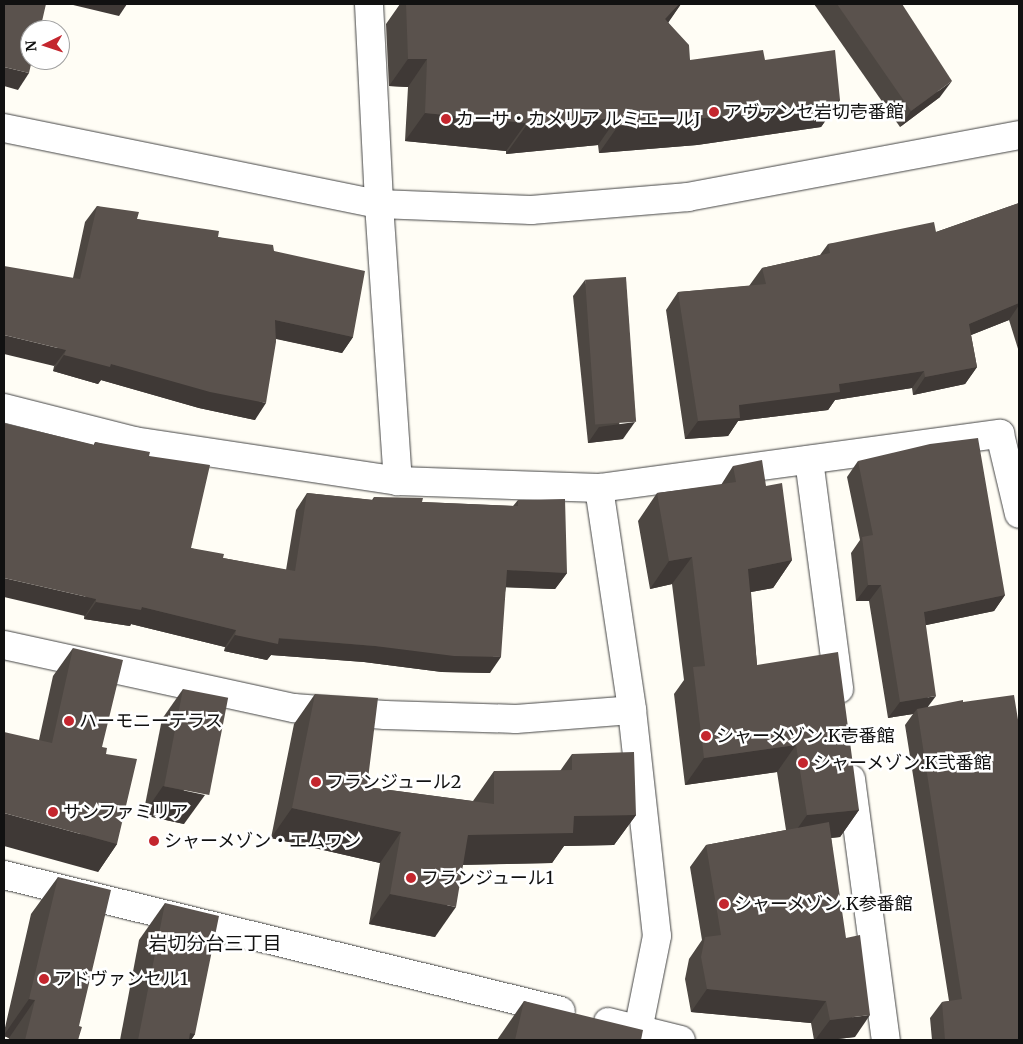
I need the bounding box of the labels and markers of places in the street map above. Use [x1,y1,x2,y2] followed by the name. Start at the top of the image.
[724,101,904,123] place label: アヴァンセ岩切壱番館
[708,106,720,118] marker: アヴァンセ岩切壱番館
[456,108,701,130] place label: カーサ・カメリア ルミエールJ
[440,113,452,125] marker: カーサ・カメリア ルミエールJ
[79,710,223,732] place label: ハーモニーテラス
[63,715,75,727] marker: ハーモニーテラス
[716,725,895,747] place label: シャーメゾン.K壱番館
[700,730,712,742] marker: シャーメゾン.K壱番館
[813,752,992,774] place label: シャーメゾン.K弐番館
[797,757,809,769] marker: シャーメゾン.K弐番館
[326,771,463,793] place label: フランジュール2
[310,776,322,788] marker: フランジュール2
[63,801,189,823] place label: サンファミリア
[47,806,59,818] marker: サンファミリア
[164,830,362,852] place label: シャーメゾン・エムワン
[148,835,160,847] marker: シャーメゾン・エムワン
[421,867,555,889] place label: フランジュール1
[405,872,417,884] marker: フランジュール1
[734,893,913,915] place label: シャーメゾン.K参番館
[718,898,730,910] marker: シャーメゾン.K参番館
[54,968,188,990] place label: アドヴァンセル1
[38,973,50,985] marker: アドヴァンセル1

